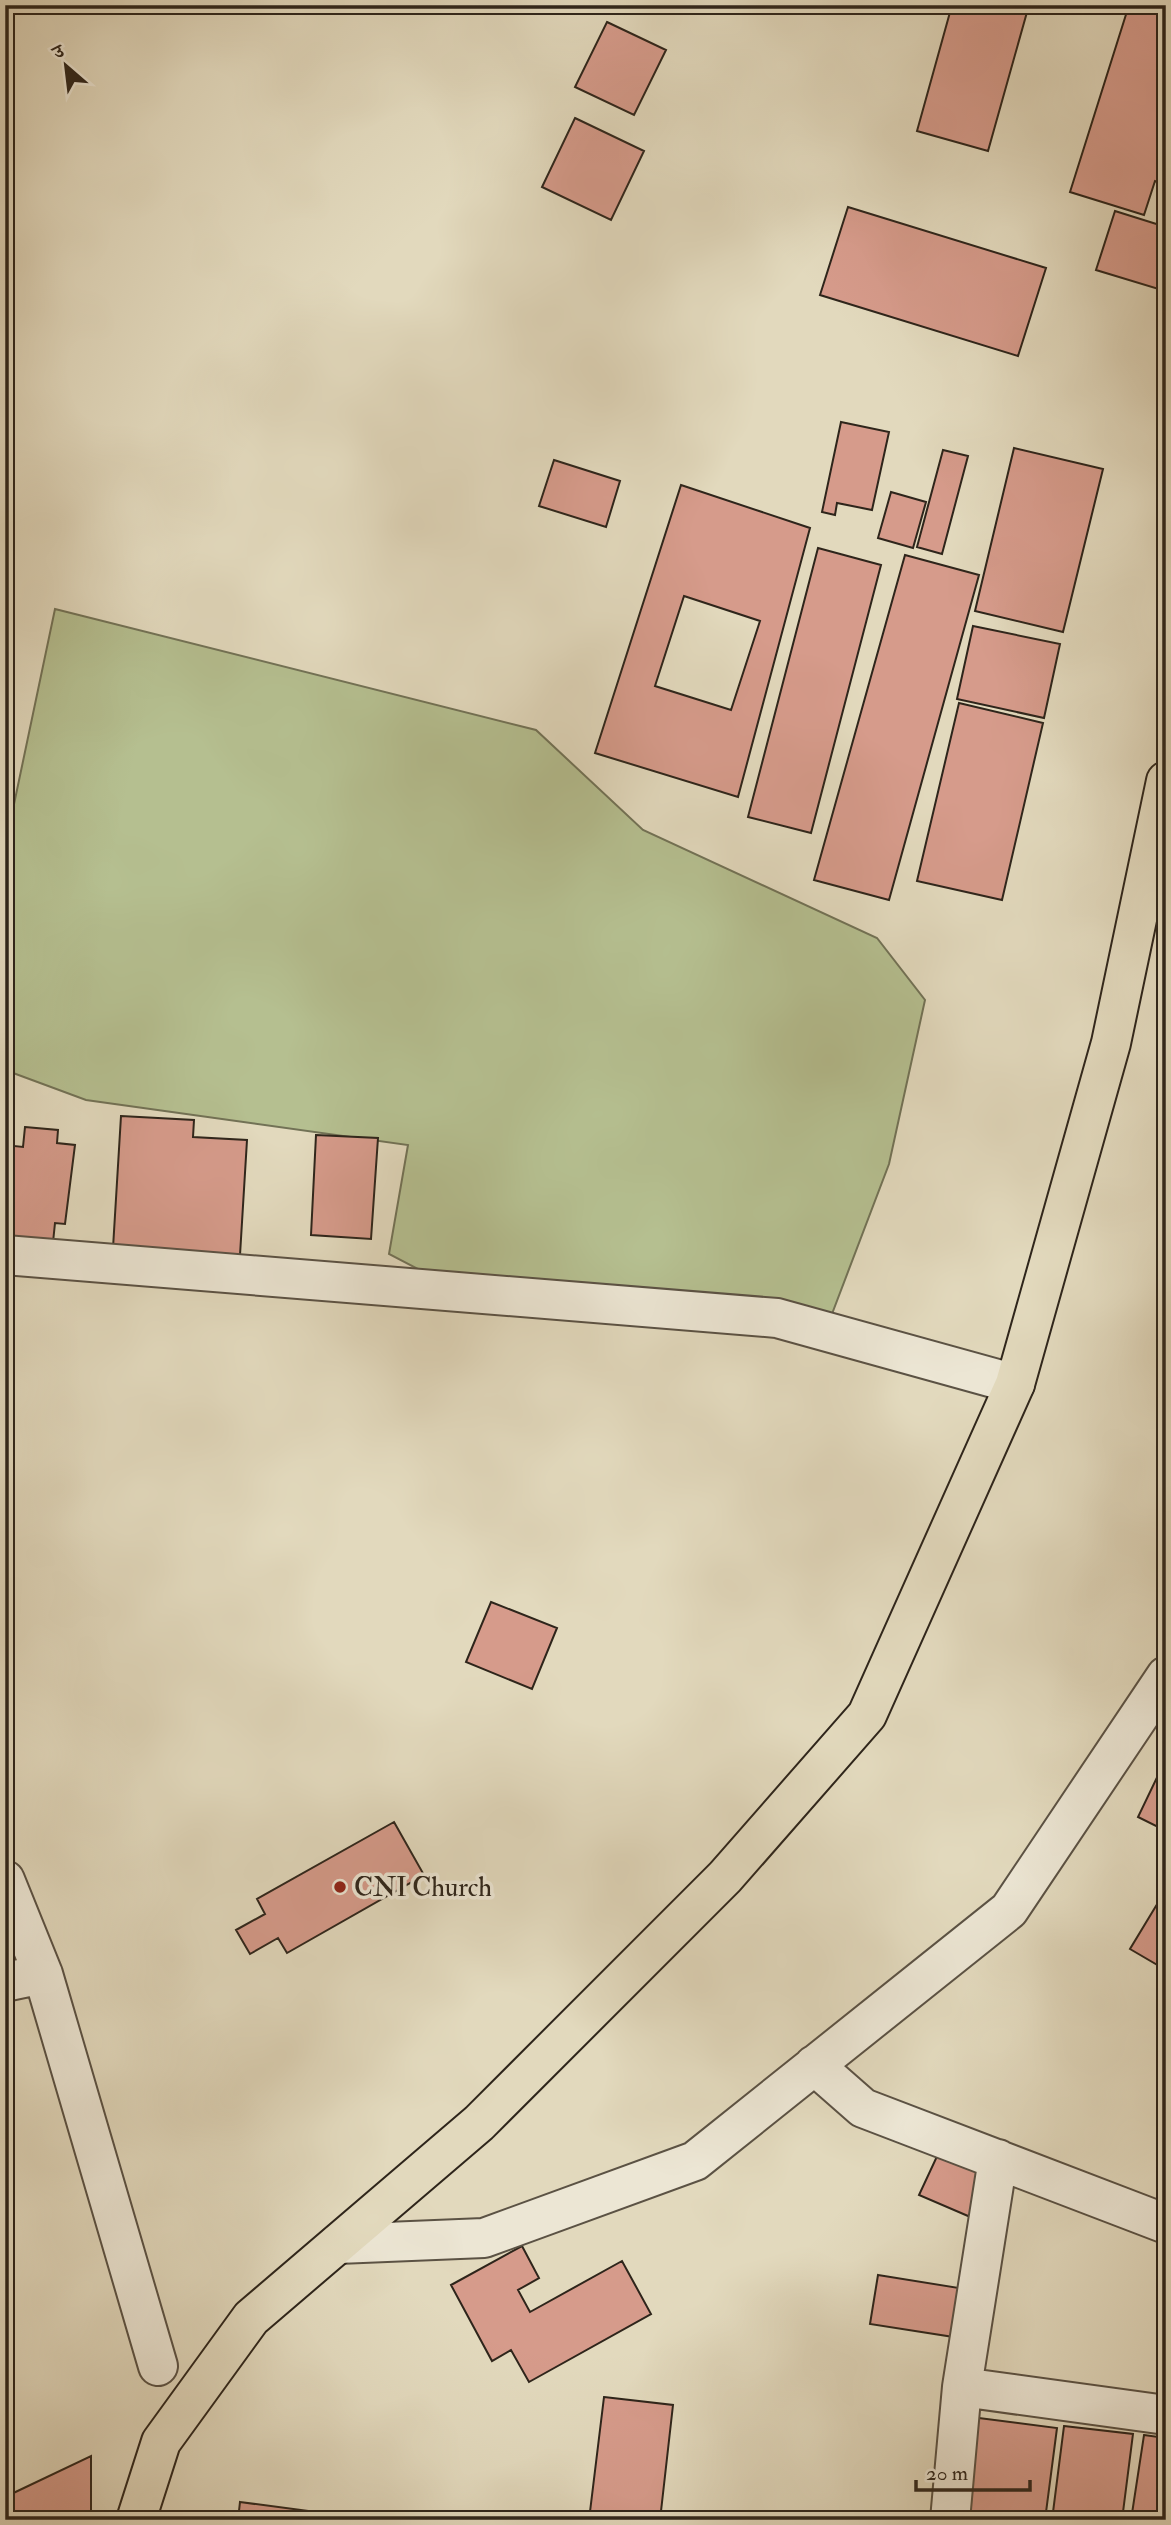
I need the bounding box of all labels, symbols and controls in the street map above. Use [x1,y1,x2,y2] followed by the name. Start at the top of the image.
[32,32,102,102] north arrow
[47,38,70,66] text: उ
[354,1872,492,1904] place label: CNI Church
[332,1879,348,1895] marker: CNI Church
[916,2448,1029,2492] scale bar
[926,2460,968,2487] text: 20 m

